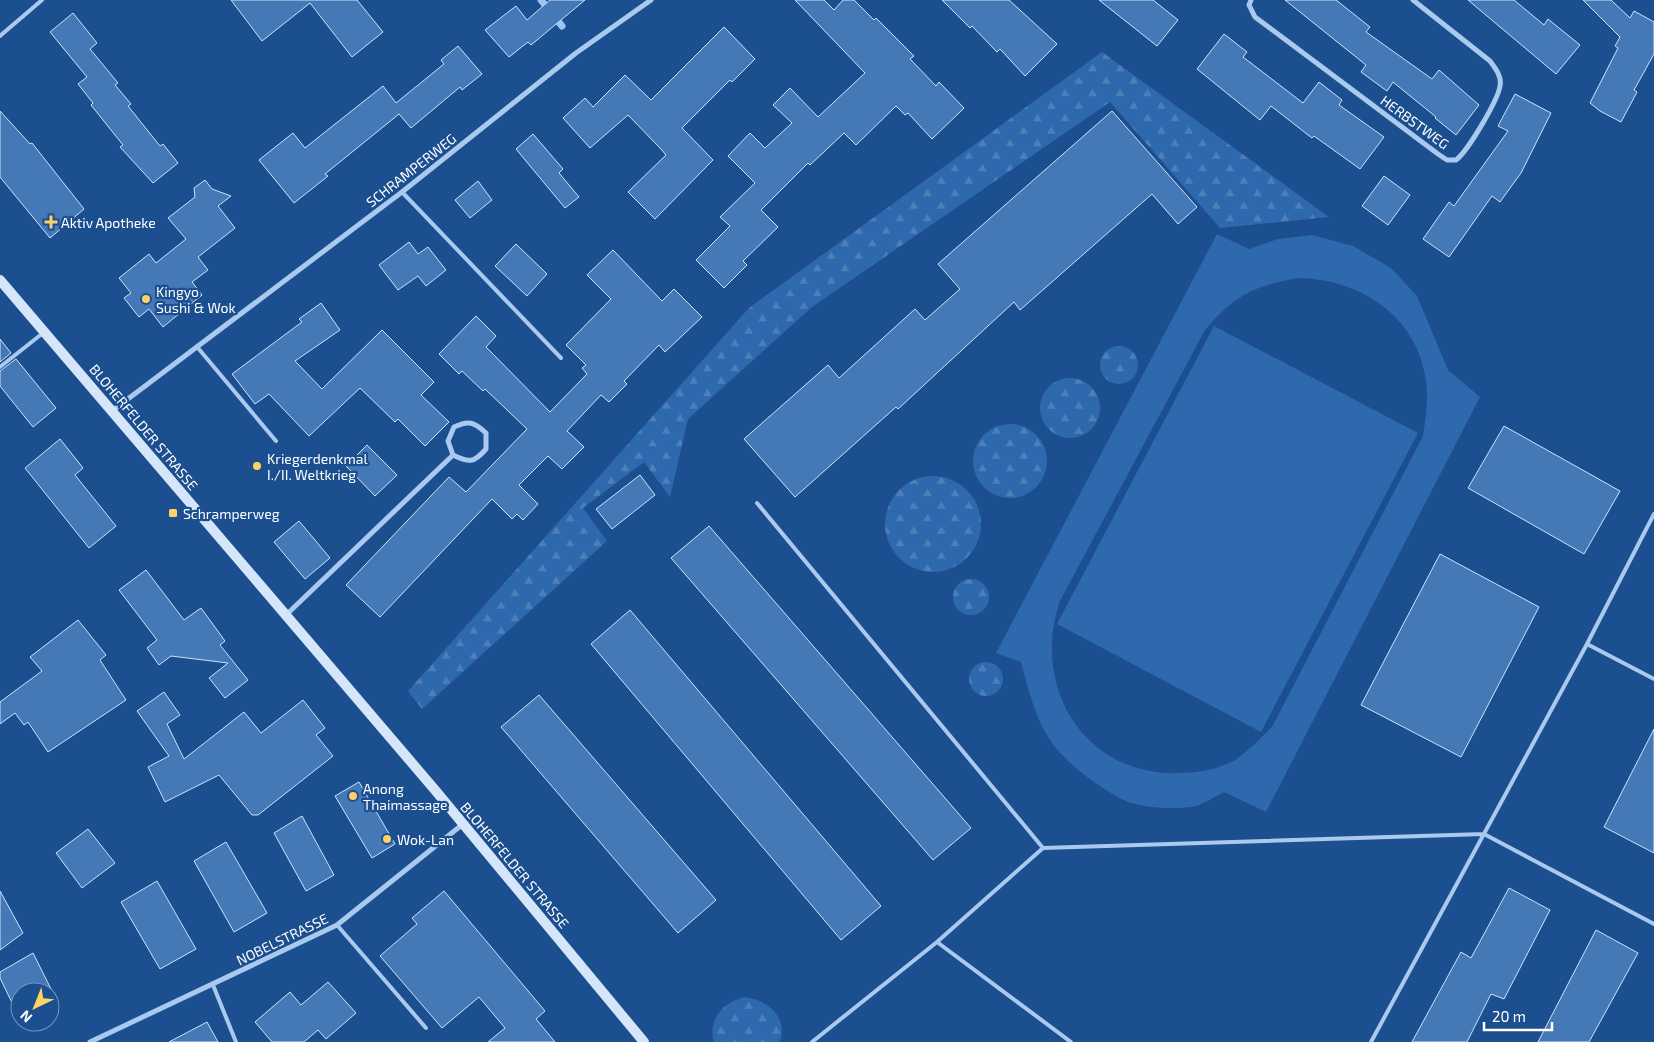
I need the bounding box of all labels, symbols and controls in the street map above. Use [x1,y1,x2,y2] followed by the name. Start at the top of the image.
[1378,92,1452,152] street label: HERBSTWEG
[363,130,459,210] street label: SCHRAMPERWEG
[61,214,156,231] place label: Aktiv Apotheke
[45,216,57,228] marker: Aktiv Apotheke
[156,283,236,316] place label: Kingyo Sushi & Wok
[140,293,152,305] marker: Kingyo Sushi & Wok
[86,361,202,494] street label: BLOHERFELDER STRASSE
[267,450,368,483] place label: Kriegerdenkmal I./II. Weltkrieg
[251,460,263,472] marker: Kriegerdenkmal I./II. Weltkrieg
[183,505,280,522] place label: Schramperweg
[167,507,179,519] marker: Schramperweg
[363,780,448,813] place label: Anong Thaimassage
[347,790,359,802] marker: Anong Thaimassage
[457,799,573,932] street label: BLOHERFELDER STRASSE
[397,831,454,848] place label: Wok-Lan
[381,833,393,845] marker: Wok-Lan
[233,909,331,969] street label: NOBELSTRASSE
[10,982,60,1032] north arrow
[1484,1000,1552,1032] scale bar
[16,1007,35,1027] text: N
[1492,1007,1526,1025] text: 20 m

